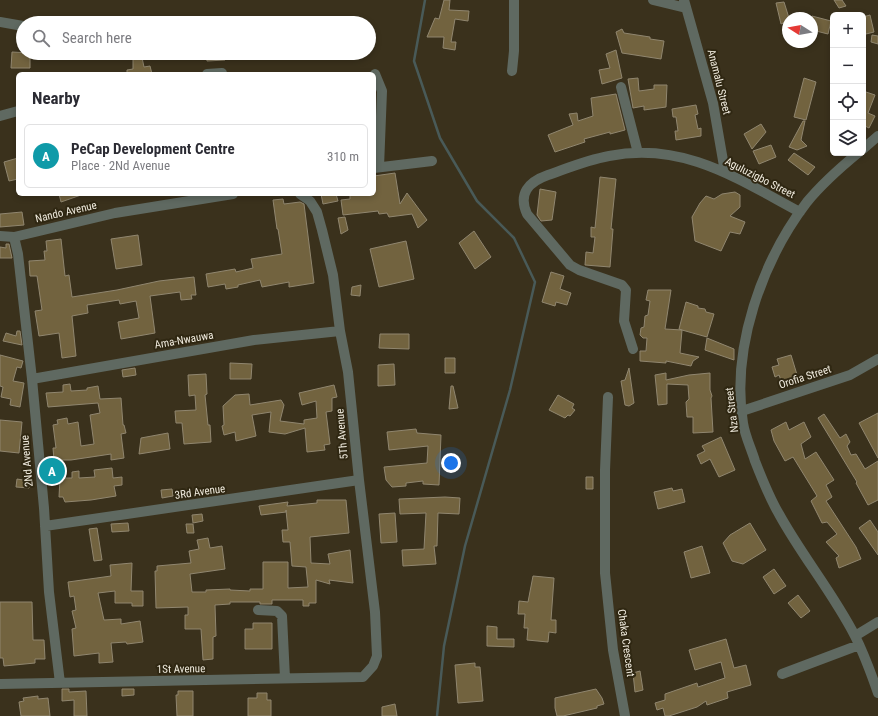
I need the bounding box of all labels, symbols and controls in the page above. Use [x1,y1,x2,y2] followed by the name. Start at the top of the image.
[782,12,818,48] north arrow
[830,12,866,156] map controls
[830,12,866,48] button: +
[16,16,376,60] search box
[30,27,52,49] icon: search
[62,29,132,47] text: Search here
[705,48,733,116] street label: Anamalu Street
[830,48,866,84] button: −
[830,84,866,120] button: locate
[32,88,80,108] text: Nearby
[830,120,866,156] button: layers
[71,140,235,158] text: PeCap Development Centre
[42,149,50,164] text: A
[327,149,359,164] text: 310 m
[723,155,797,201] street label: Aguluzigbo Street
[71,158,170,173] text: Place · 2Nd Avenue
[34,199,98,225] street label: Nando Avenue
[154,328,214,352] street label: Ama-Nwauwa
[777,362,833,392] street label: Orofia Street
[723,387,741,433] street label: Nza Street
[333,408,351,460] street label: 5Th Avenue
[18,435,36,487] street label: 2Nd Avenue
[441,453,461,473] your location
[39,456,65,486] pin: A
[174,482,226,502] street label: 3Rd Avenue
[615,608,637,678] street label: Chaka Crescent
[157,662,205,676] street label: 1St Avenue

